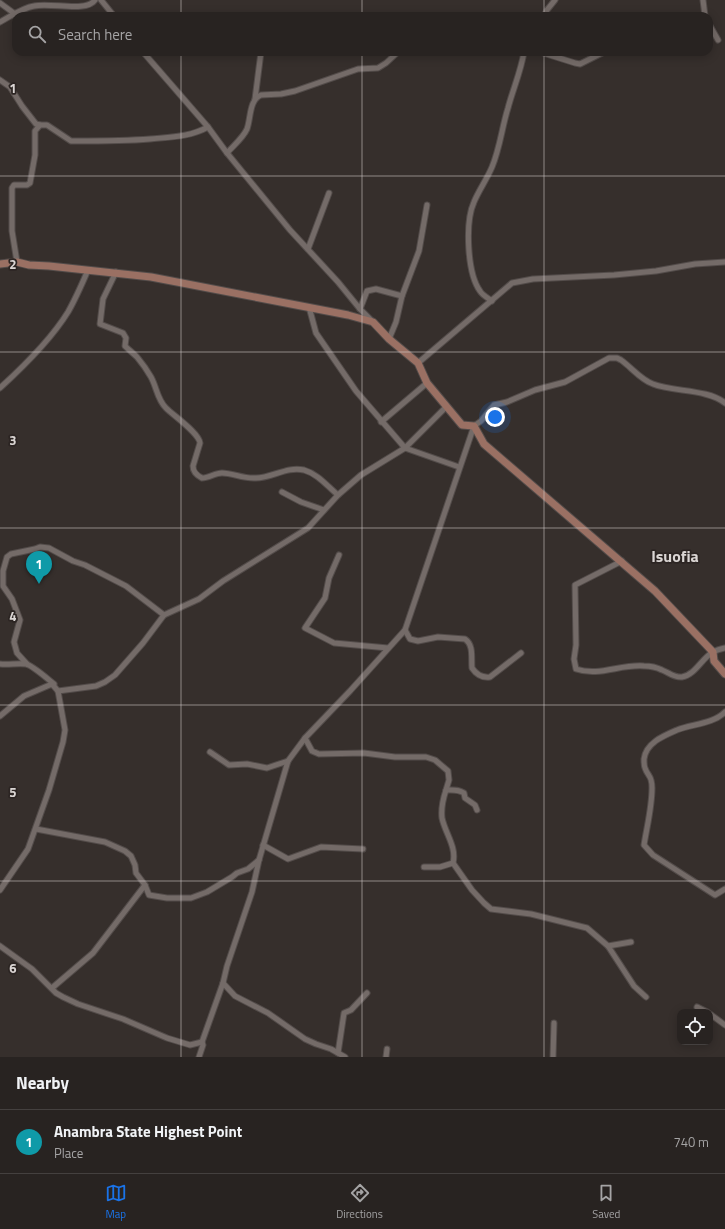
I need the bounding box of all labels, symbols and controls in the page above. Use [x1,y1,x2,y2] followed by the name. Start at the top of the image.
[12,12,713,56] search box
[26,23,48,45] icon: search
[58,23,132,46] text: Search here
[9,78,17,98] text: 1
[9,254,17,274] text: 2
[485,407,505,427] your location
[9,430,17,450] text: 3
[651,544,699,568] district label: Isuofia
[26,551,52,584] pin: 1
[9,606,17,626] text: 4
[9,782,17,802] text: 5
[9,958,17,978] text: 6
[677,1009,713,1045] map controls
[677,1009,713,1045] button: locate
[16,1070,69,1096] text: Nearby
[54,1120,242,1143] text: Anambra State Highest Point
[25,1132,33,1152] text: 1
[673,1132,709,1152] text: 740 m
[54,1143,83,1163] text: Place
[105,1182,127,1222] tab: Map
[336,1182,383,1222] tab: Directions
[592,1182,620,1222] tab: Saved

